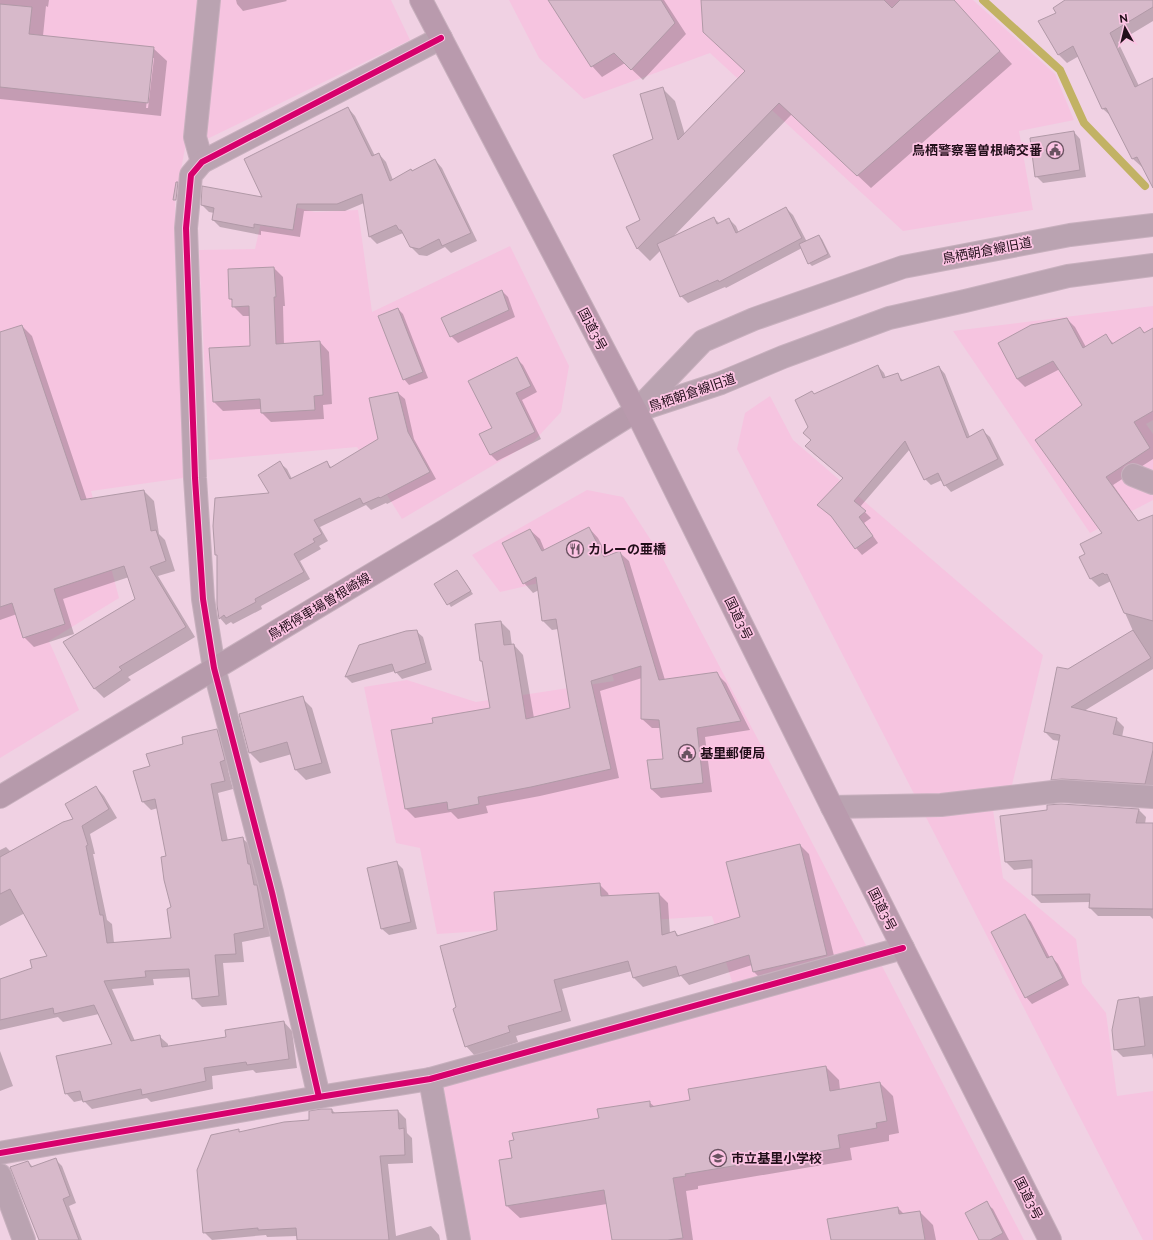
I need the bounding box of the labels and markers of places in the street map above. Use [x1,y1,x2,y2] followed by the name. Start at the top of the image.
[1045,140,1065,160] public building icon: 鳥栖警察署曽根崎交番
[912,143,1042,158] place label: 鳥栖警察署曽根崎交番
[565,539,585,559] restaurant icon: カレーの亜橋
[588,542,666,557] place label: カレーの亜橋
[677,743,697,763] public building icon: 基里郵便局
[700,746,765,761] place label: 基里郵便局
[708,1148,728,1168] school or university icon: 市立基里小学校
[731,1151,822,1166] place label: 市立基里小学校

